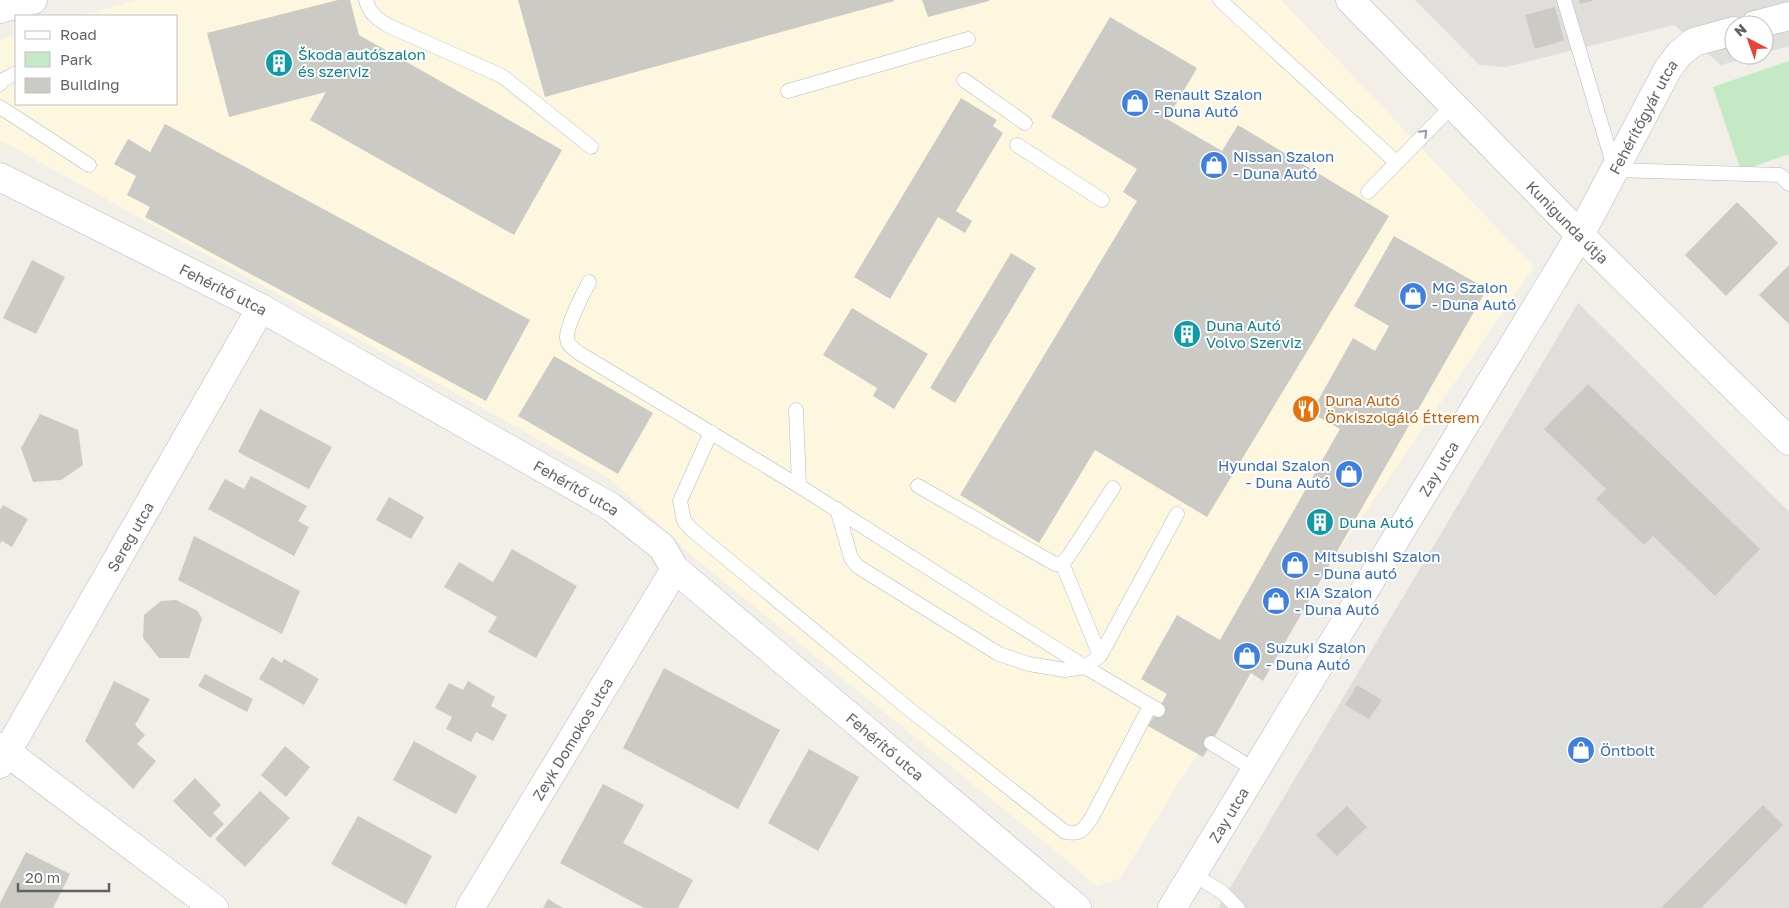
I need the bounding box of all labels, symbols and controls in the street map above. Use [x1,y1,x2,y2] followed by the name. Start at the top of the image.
[15,15,178,105] legend
[1724,15,1774,65] north arrow
[1731,20,1750,40] text: N
[60,25,97,43] text: Road
[298,45,426,80] place label: Škoda autószalon és szerviz
[264,48,294,78] building icon: Škoda autószalon és szerviz
[60,50,93,68] text: Park
[1605,56,1681,177] street label: Fehérítőgyár utca
[60,75,120,93] text: Building
[1154,85,1262,120] place label: Renault Szalon - Duna Autó
[1120,88,1150,118] shop icon: Renault Szalon - Duna Autó
[1419,130,1428,139] one-way arrow
[1233,147,1334,182] place label: Nissan Szalon - Duna Autó
[1199,150,1229,180] shop icon: Nissan Szalon - Duna Autó
[1523,177,1612,267] street label: Kunigunda útja
[177,260,271,319] street label: Fehérítő utca
[1432,278,1516,313] place label: MG Szalon - Duna Autó
[1398,281,1428,311] shop icon: MG Szalon - Duna Autó
[1206,316,1302,351] place label: Duna Autó Volvo Szerviz
[1172,319,1202,349] building icon: Duna Autó Volvo Szerviz
[1325,391,1480,426] place label: Duna Autó Önkiszolgáló Étterem
[1291,394,1321,424] restaurant icon: Duna Autó Önkiszolgáló Étterem
[1415,438,1462,499] street label: Zay utca
[530,456,623,519] street label: Fehérítő utca
[1218,456,1330,491] place label: Hyundai Szalon - Duna Autó
[1334,459,1364,489] shop icon: Hyundai Szalon - Duna Autó
[103,499,157,575] street label: Sereg utca
[1305,507,1335,537] building icon: Duna Autó
[1339,513,1414,531] place label: Duna Autó
[1314,547,1441,582] place label: Mitsubishi Szalon - Duna autó
[1280,550,1310,580] shop icon: Mitsubishi Szalon - Duna autó
[1295,583,1379,618] place label: KIA Szalon - Duna Autó
[1261,586,1291,616] shop icon: KIA Szalon - Duna Autó
[1266,638,1366,673] place label: Suzuki Szalon - Duna Autó
[1232,641,1262,671] shop icon: Suzuki Szalon - Duna Autó
[528,674,616,803] street label: Zeyk Domokos utca
[843,708,928,784] street label: Fehérítő utca
[1566,735,1596,765] shop icon: Öntbolt
[1600,741,1655,759] place label: Öntbolt
[1205,784,1252,846] street label: Zay utca
[18,860,109,892] scale bar
[25,868,60,886] text: 20 m

